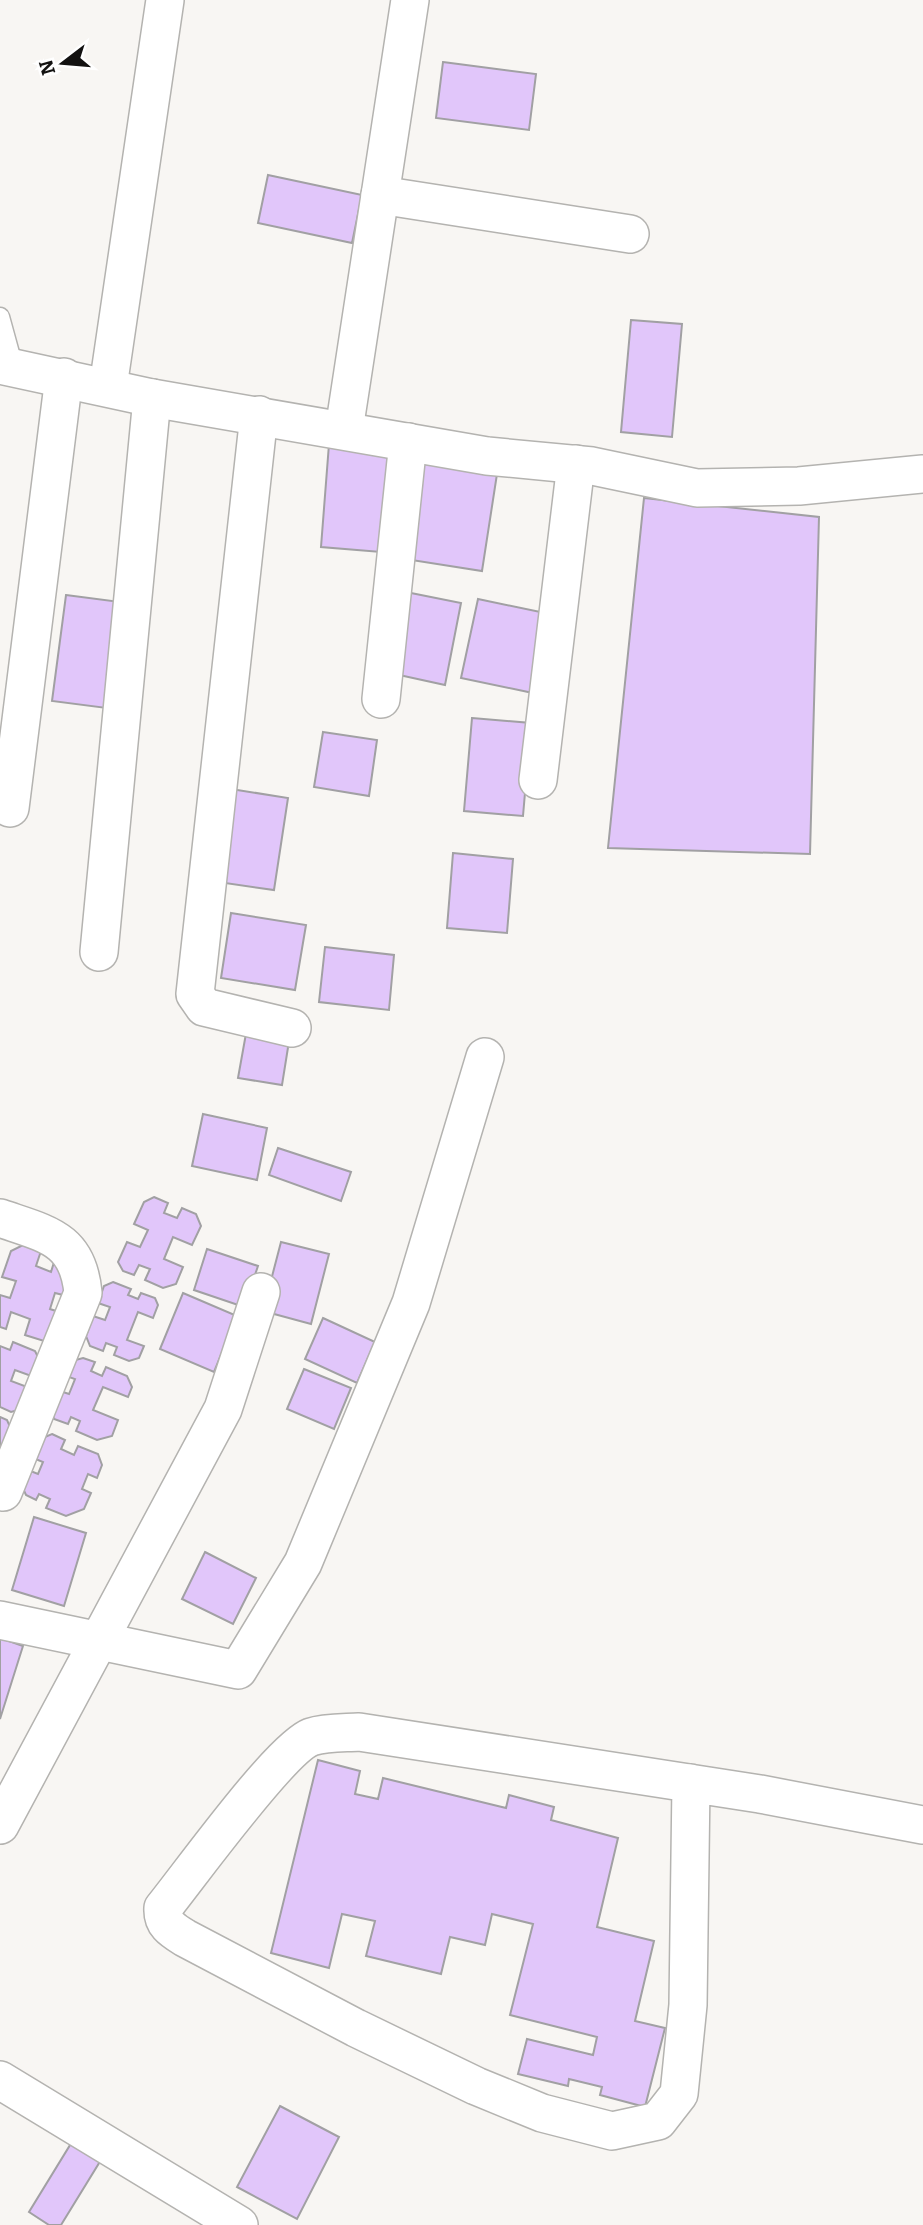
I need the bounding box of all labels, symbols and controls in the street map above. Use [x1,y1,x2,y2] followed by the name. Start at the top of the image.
[28,28,98,98] north arrow
[34,57,60,78] text: N

